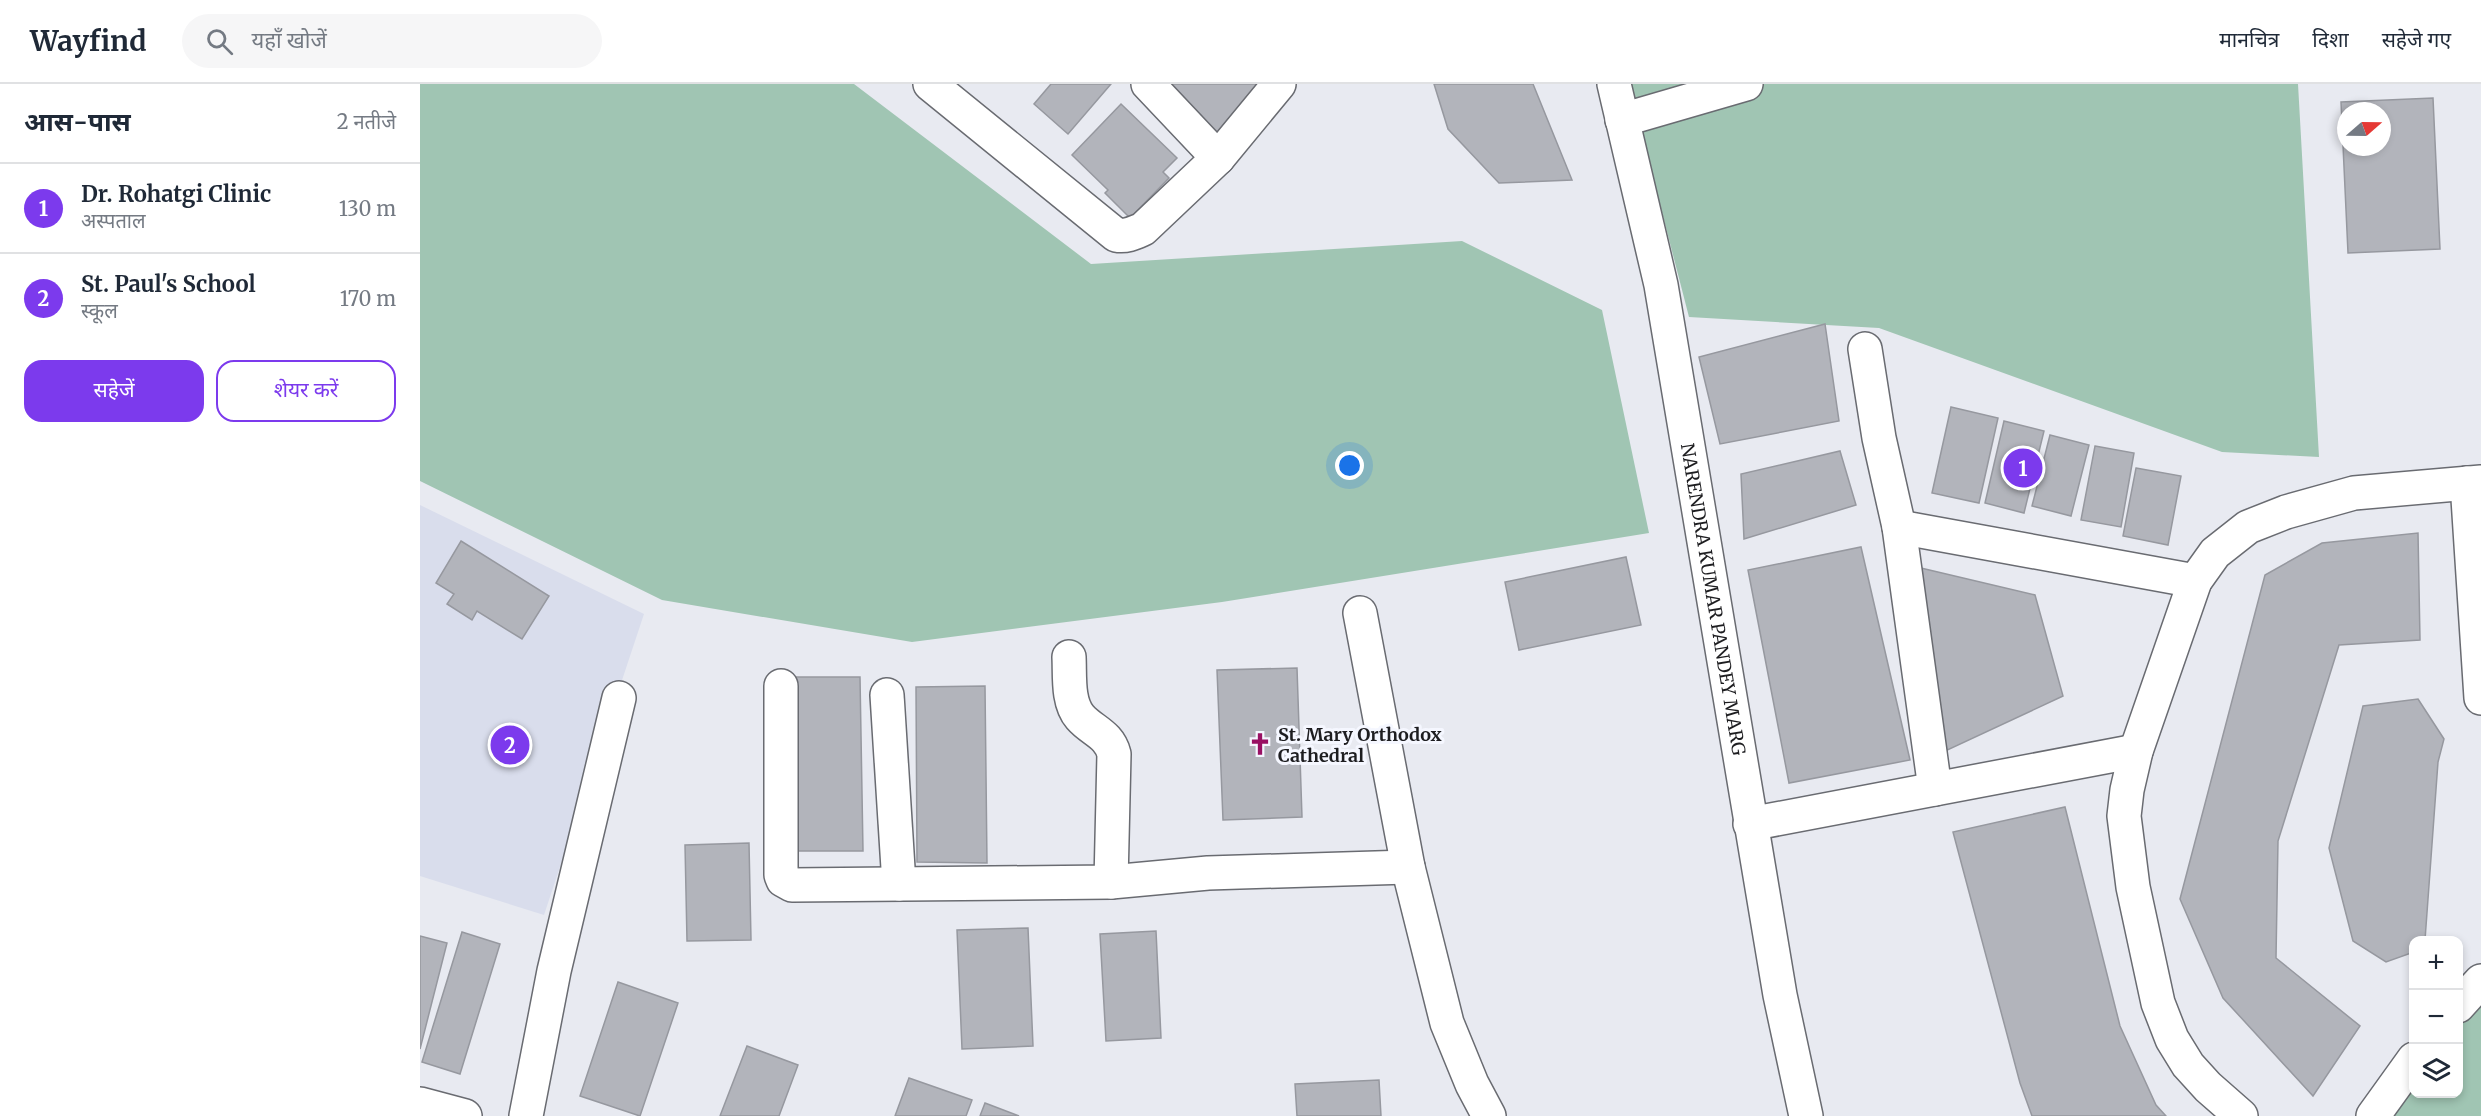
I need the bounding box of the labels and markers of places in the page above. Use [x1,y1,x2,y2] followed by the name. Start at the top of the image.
[2004,446,2042,490] pin: 1
[490,722,530,768] pin: 2
[1278,723,1442,767] place label: St. Mary Orthodox Cathedral
[1247,731,1273,757] church icon: St. Mary Orthodox Cathedral

